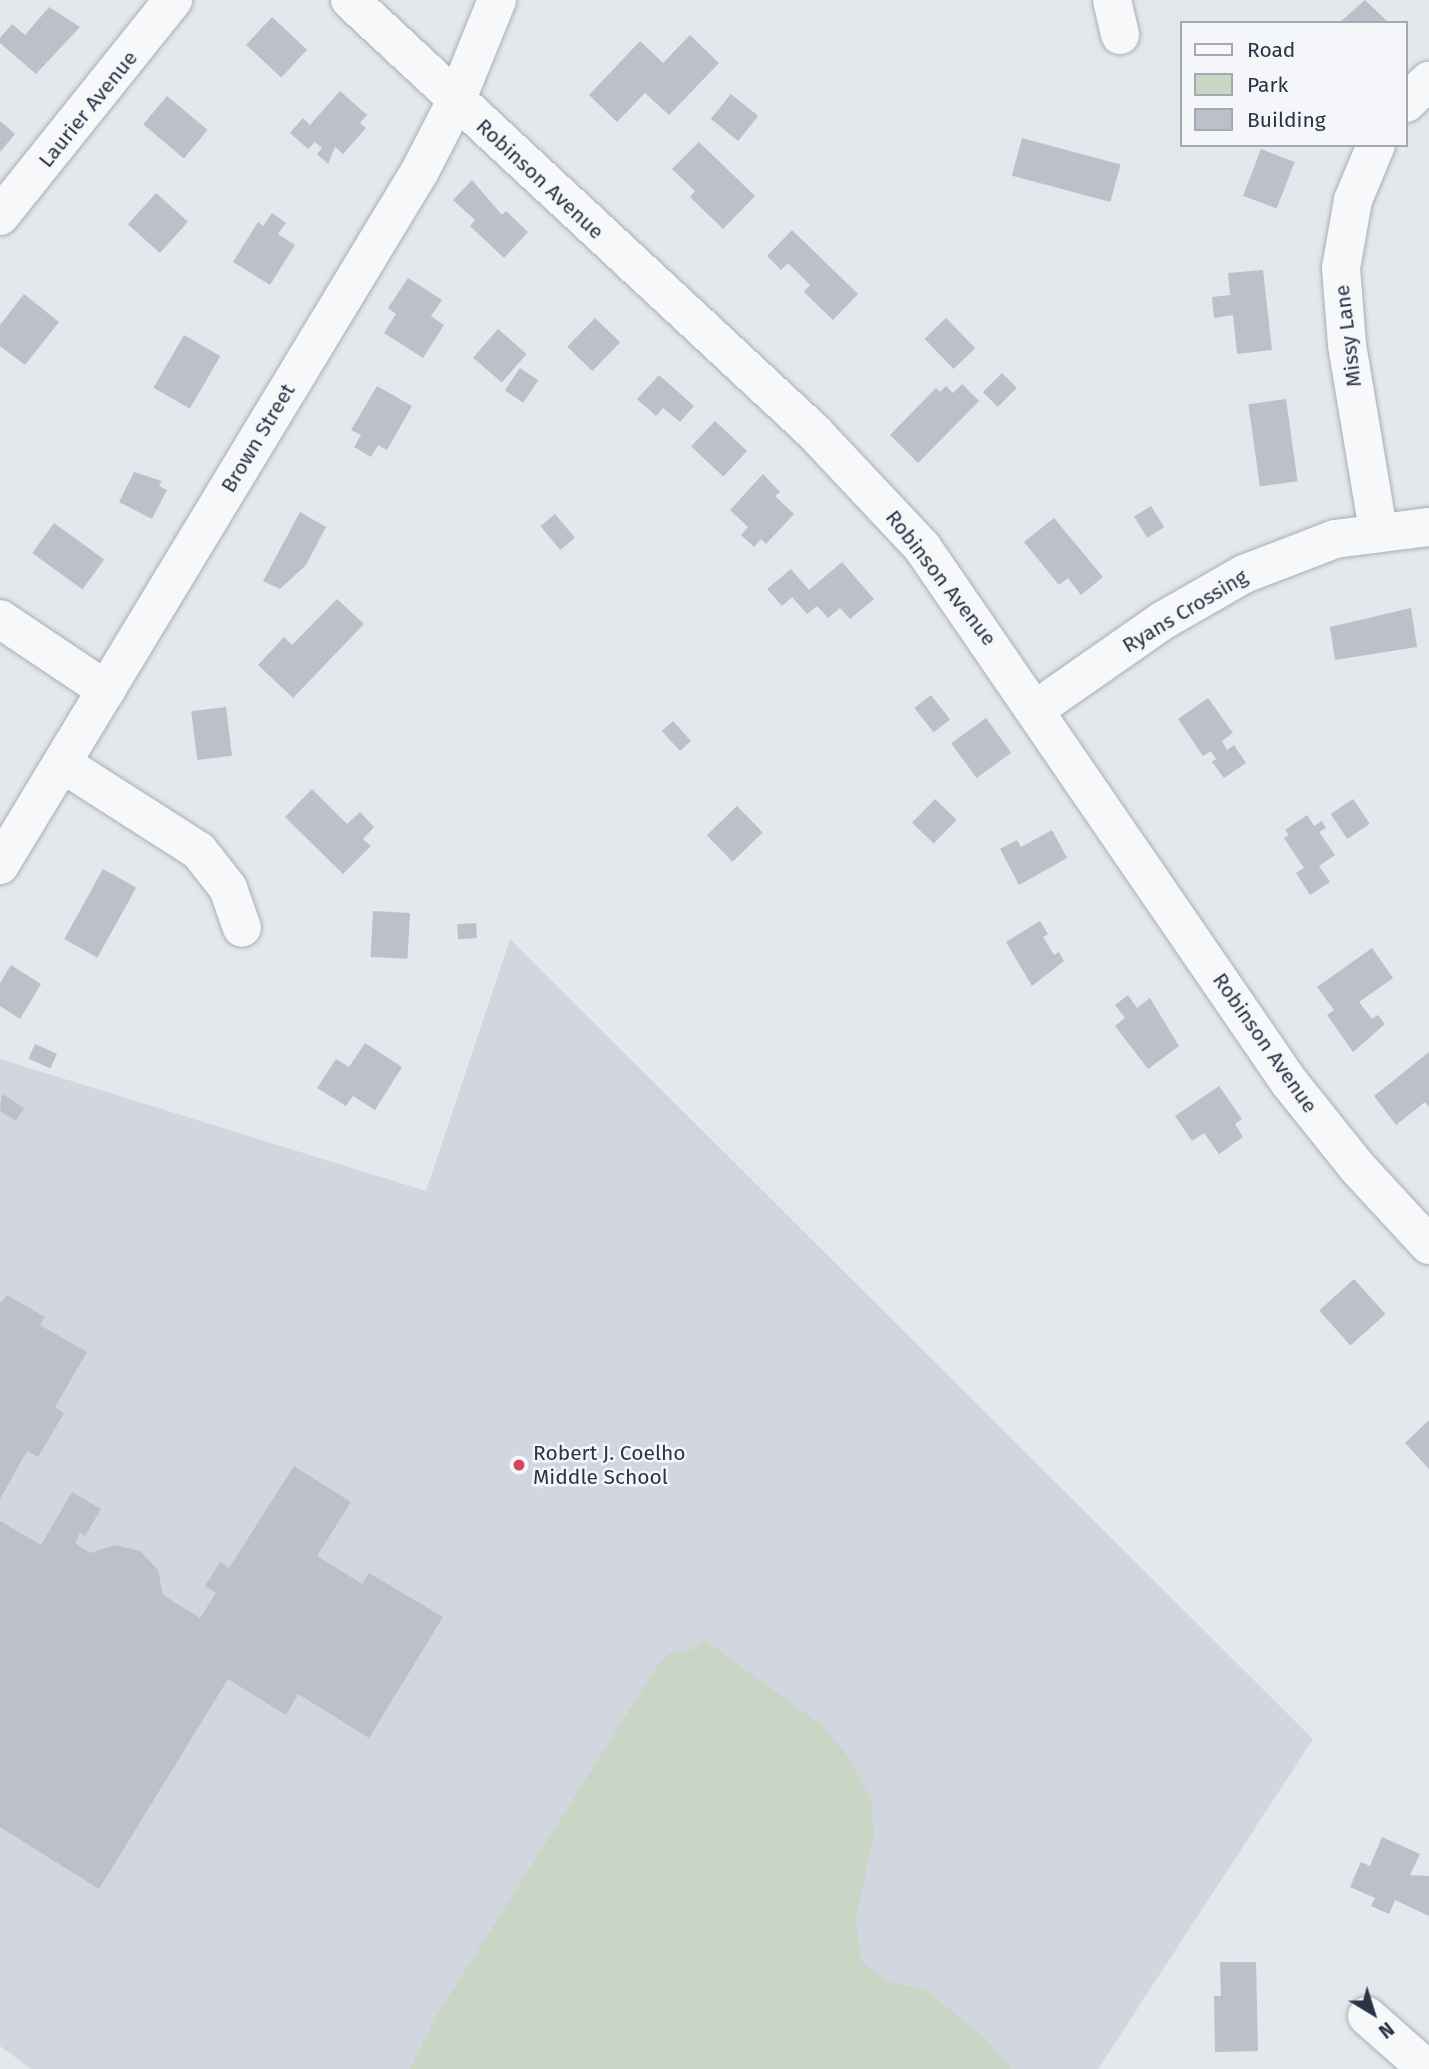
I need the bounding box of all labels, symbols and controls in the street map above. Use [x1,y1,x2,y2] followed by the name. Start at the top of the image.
[1180,21,1408,147] legend
[1247,37,1295,63] text: Road
[33,46,143,172] street label: Laurier Avenue
[1247,72,1288,98] text: Park
[1247,107,1326,133] text: Building
[471,114,609,244] street label: Robinson Avenue
[1329,284,1367,388] street label: Missy Lane
[216,379,300,497] street label: Brown Street
[880,505,1002,651] street label: Robinson Avenue
[1118,564,1252,658] street label: Ryans Crossing
[1207,968,1323,1118] street label: Robinson Avenue
[533,1440,686,1490] place label: Robert J. Coelho Middle School
[511,1457,527,1473] marker: Robert J. Coelho Middle School
[1338,1978,1408,2048] north arrow
[1374,2017,1398,2043] text: N

